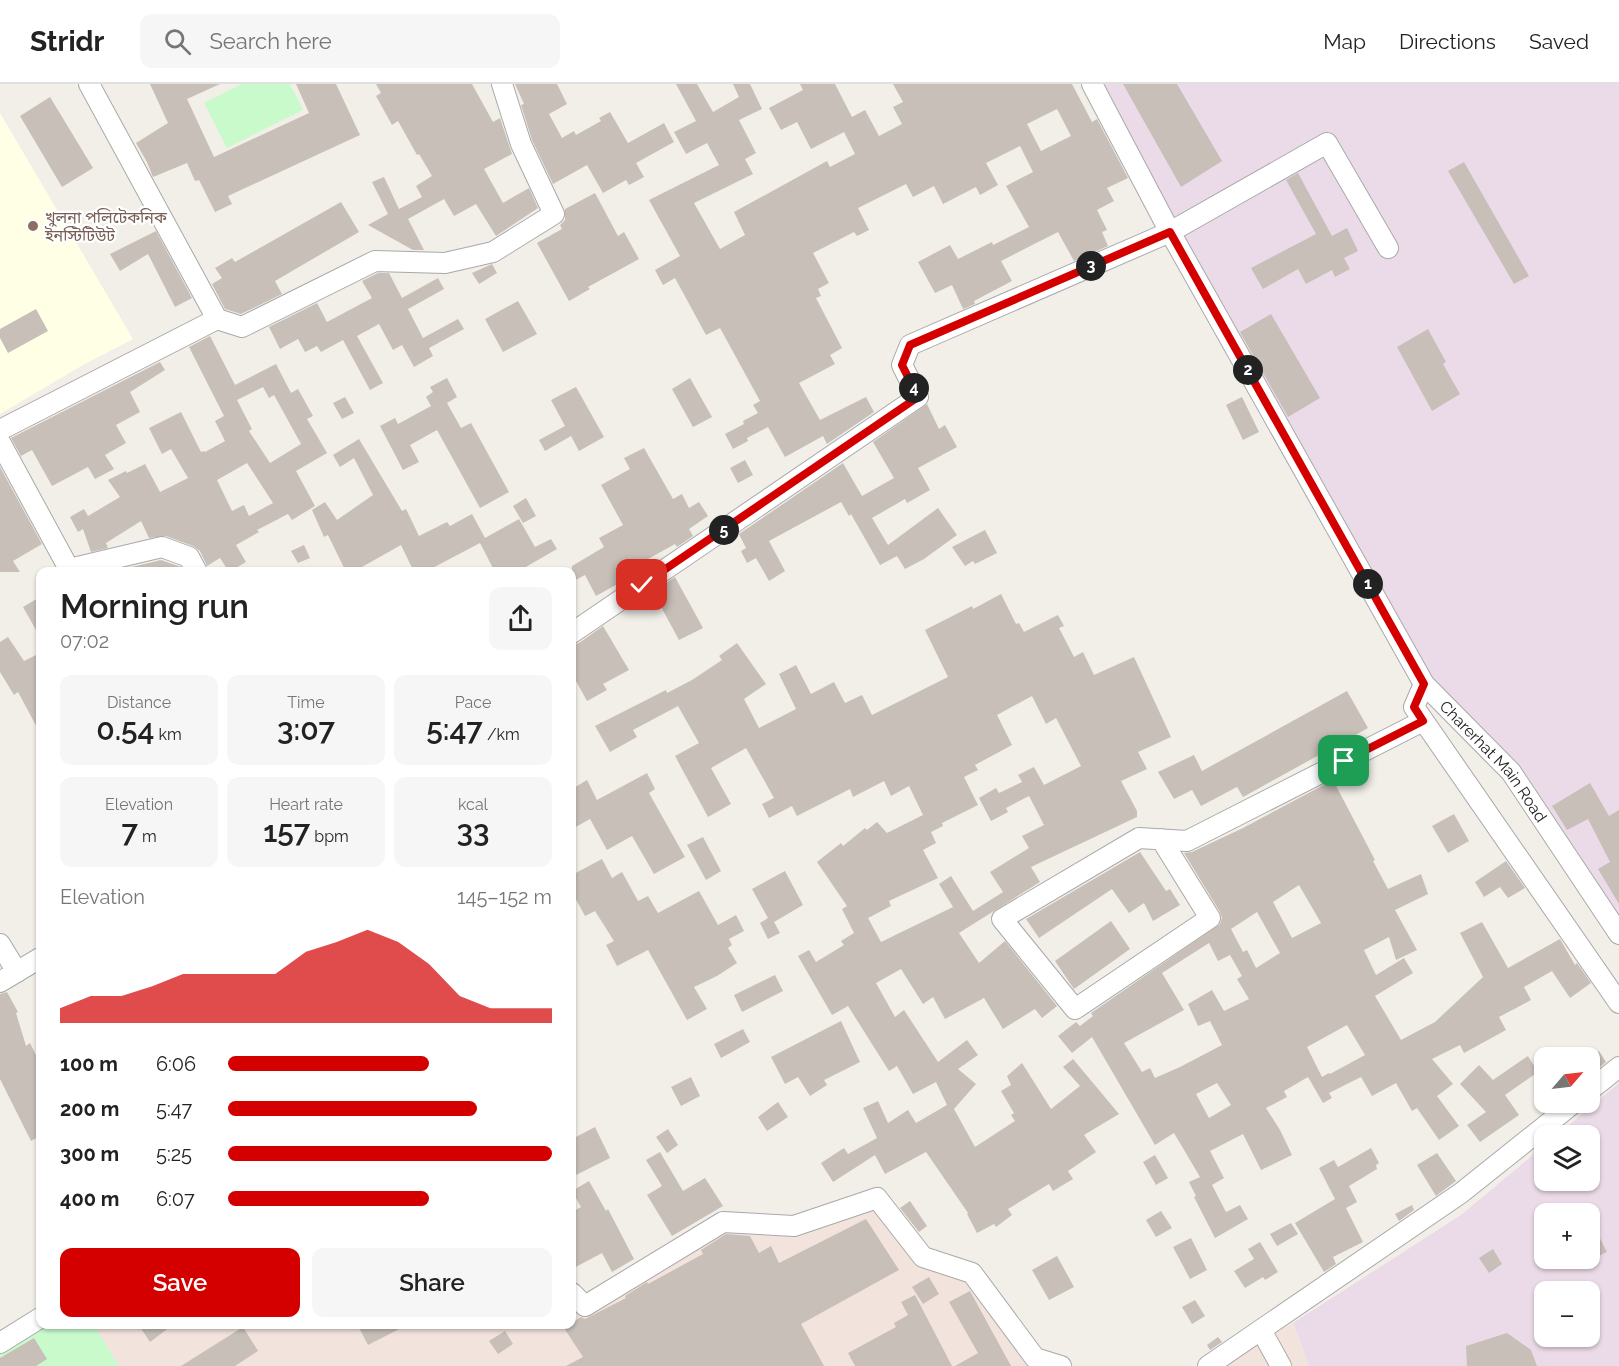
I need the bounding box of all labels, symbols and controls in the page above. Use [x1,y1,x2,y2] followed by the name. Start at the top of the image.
[140,14,560,68] search box
[30,25,104,58] text: Stridr
[161,25,194,58] icon: search
[209,28,332,54] text: Search here
[1323,29,1366,54] text: Map
[1399,29,1496,54] text: Directions
[1529,29,1589,54] text: Saved
[44,208,168,245] place label: খুলনা পলিটেকনিক ইনস্টিটিউট
[26,219,40,233] marker: খুলনা পলিটেকনিক ইনস্টিটিউট
[1076,251,1106,281] pin: 3
[1087,256,1095,275] text: 3
[1233,355,1263,385] pin: 2
[1243,360,1253,379] text: 2
[899,373,929,403] pin: 4
[909,378,919,397] text: 4
[709,515,739,545] pin: 5
[720,520,728,539] text: 5
[616,559,667,610] pin
[625,568,658,601] icon: check
[1353,569,1383,599] pin: 1
[1364,574,1372,593] text: 1
[60,587,249,626] text: Morning run
[489,587,552,650] button: share
[60,629,109,653] text: 07:02
[107,693,171,712] text: Distance
[287,693,325,712] text: Time
[455,693,491,712] text: Pace
[1436,696,1551,826] street label: Charerhat Main Road
[96,712,155,747] text: 0.54
[277,712,335,747] text: 3:07
[426,712,483,747] text: 5:47
[155,725,182,744] text: km
[483,725,520,744] text: /km
[1318,735,1369,786] pin
[1327,744,1360,777] icon: arrive
[105,795,173,814] text: Elevation
[269,795,343,814] text: Heart rate
[458,795,488,814] text: kcal
[121,814,138,849] text: 7
[263,814,310,849] text: 157
[457,814,489,849] text: 33
[138,827,157,846] text: m
[310,827,349,846] text: bpm
[60,885,145,909] text: Elevation
[457,885,552,909] text: 145–152 m
[1534,1047,1600,1113] north arrow
[1534,1047,1600,1347] map controls
[60,1052,118,1076] text: 100 m
[156,1052,196,1076] text: 6:06
[60,1097,119,1121] text: 200 m
[156,1097,192,1121] text: 5:47
[1534,1125,1600,1191] button: layers
[60,1142,119,1166] text: 300 m
[156,1142,192,1166] text: 5:25
[60,1187,119,1211] text: 400 m
[156,1187,195,1211] text: 6:07
[1534,1203,1600,1269] button: +
[60,1248,300,1317] button: Save
[312,1248,552,1317] button: Share
[1534,1281,1600,1347] button: −

